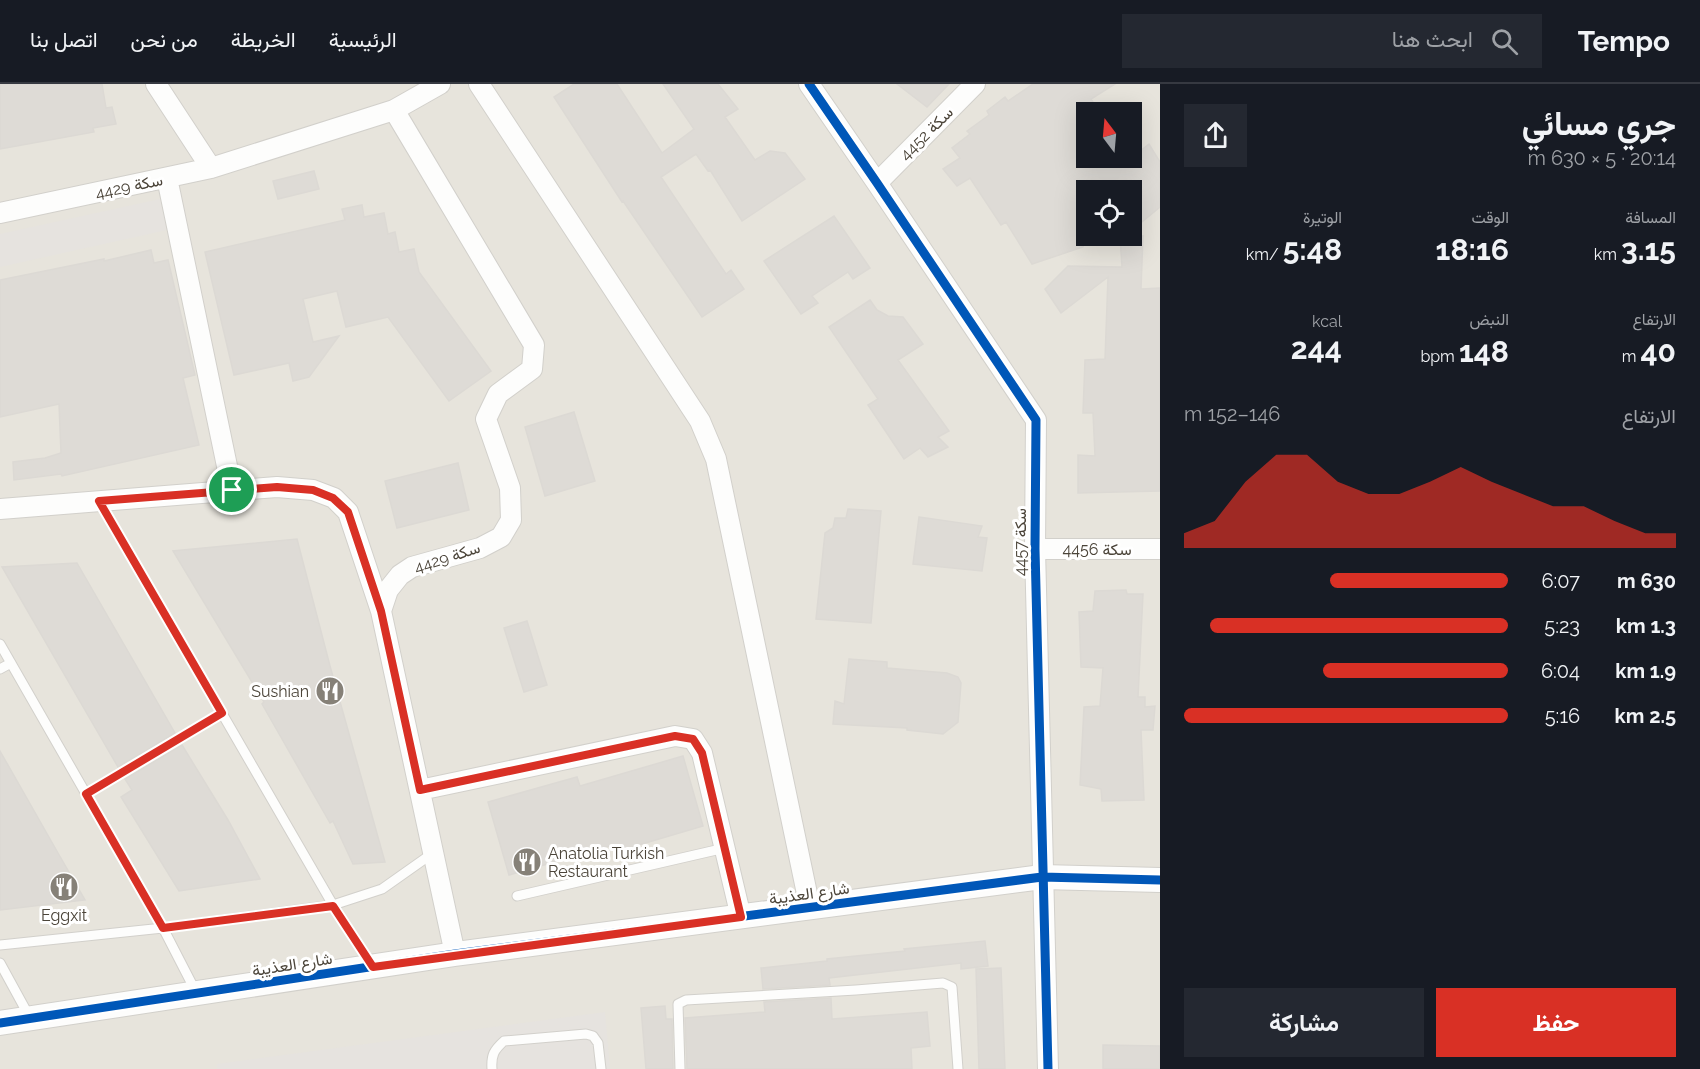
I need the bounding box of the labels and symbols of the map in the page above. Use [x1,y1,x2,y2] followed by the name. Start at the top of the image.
[1076,102,1142,168] north arrow
[896,103,957,164] street label: سكة 4452
[94,170,165,203] street label: سكة 4429
[206,464,257,515] pin
[1011,508,1030,576] street label: سكة 4457
[412,538,483,577] street label: سكة 4429
[1062,540,1132,559] street label: سكة 4456
[314,675,346,707] restaurant icon: Sushian
[251,682,309,701] place label: Sushian
[548,844,664,881] place label: Anatolia Turkish Restaurant
[511,846,543,878] restaurant icon: Anatolia Turkish Restaurant
[48,871,80,903] restaurant icon: Eggxit
[768,878,851,911] street label: شارع العذيبة
[41,906,88,925] place label: Eggxit
[251,949,334,982] street label: شارع العذيبة

